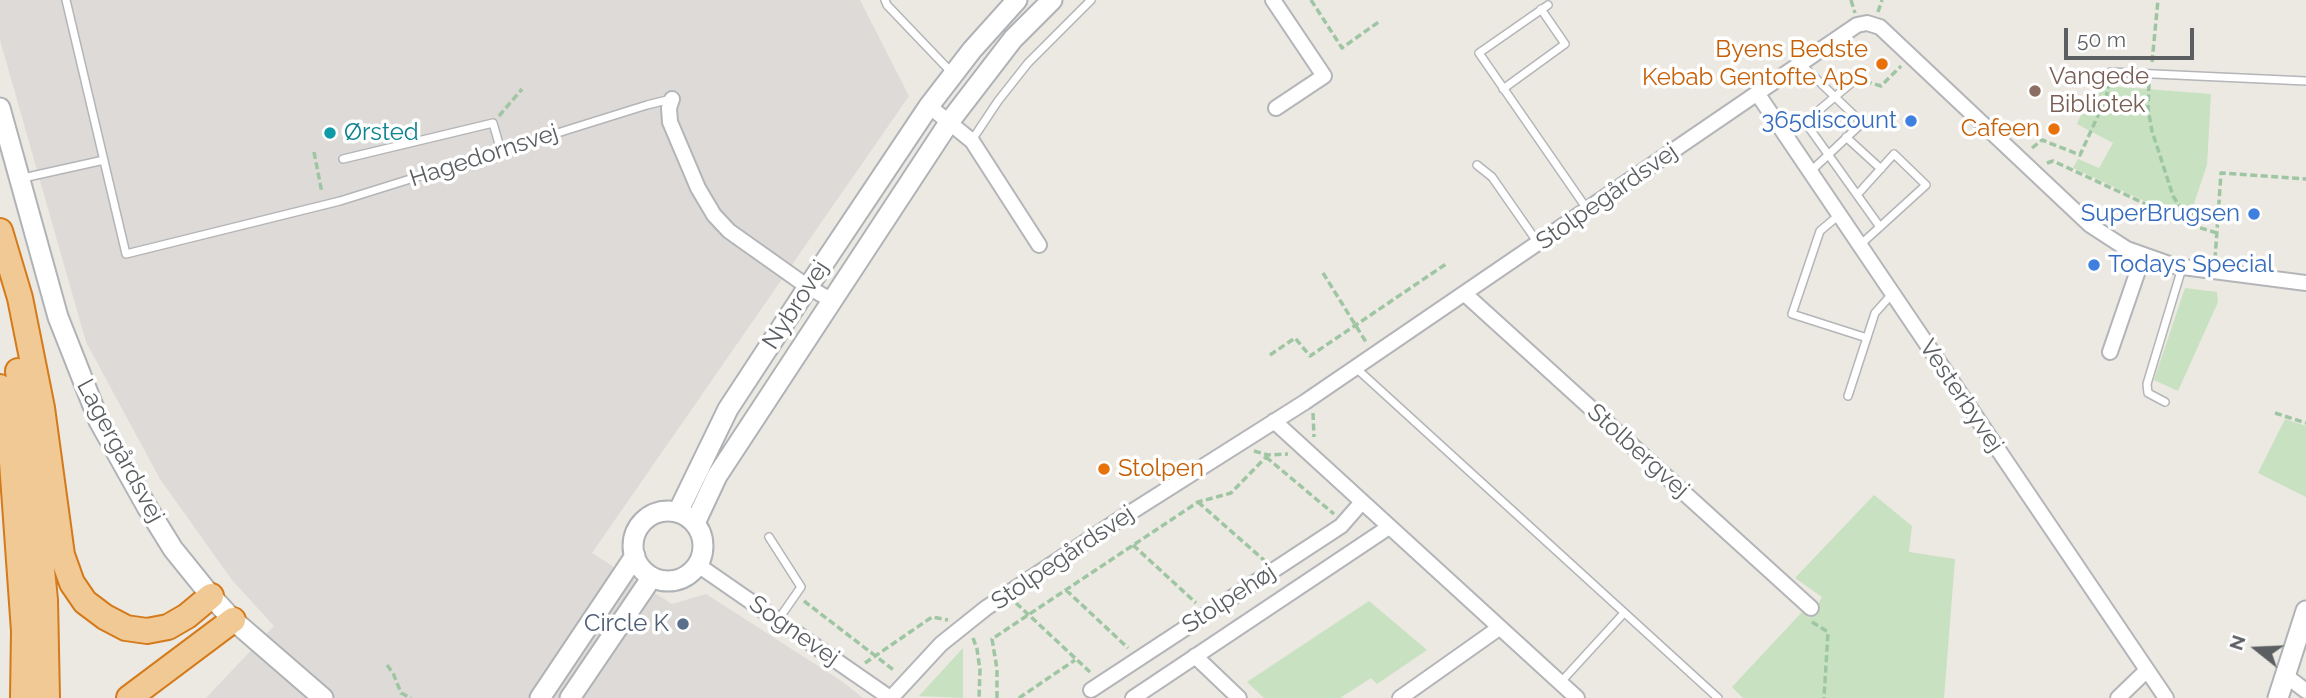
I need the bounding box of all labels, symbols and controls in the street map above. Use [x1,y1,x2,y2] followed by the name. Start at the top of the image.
[2068,14,2198,58] scale bar
[2077,27,2126,52] text: 50 m
[1642,36,1868,92] place label: Byens Bedste Kebab Gentofte ApS
[1874,56,1890,72] marker: Byens Bedste Kebab Gentofte ApS
[2049,63,2149,119] place label: Vangede Bibliotek
[2027,83,2043,99] marker: Vangede Bibliotek
[1761,107,1897,135] place label: 365discount
[1903,113,1919,129] marker: 365discount
[1961,115,2040,143] place label: Cafeen
[406,118,562,194] street label: Hagedornsvej
[344,119,419,147] place label: Ørsted
[2046,121,2062,137] marker: Cafeen
[322,125,338,141] marker: Ørsted
[1531,138,1683,256] street label: Stolpegårdsvej
[2081,200,2240,228] place label: SuperBrugsen
[2246,206,2262,222] marker: SuperBrugsen
[2108,251,2274,279] place label: Todays Special
[757,255,835,355] street label: Nybrovej
[2086,257,2102,273] marker: Todays Special
[1913,334,2009,458] street label: Vesterbyvej
[70,374,170,528] street label: Lagergårdsvej
[1581,398,1695,504] street label: Stolbergvej
[1118,455,1204,483] place label: Stolpen
[1096,461,1112,477] marker: Stolpen
[986,500,1140,616] street label: Stolpegårdsvej
[1177,558,1281,640] street label: Stolpehøj
[743,590,845,672] street label: Sognevej
[584,610,669,638] place label: Circle K
[2222,614,2292,684] north arrow
[675,616,691,632] marker: Circle K
[2224,632,2250,653] text: N

